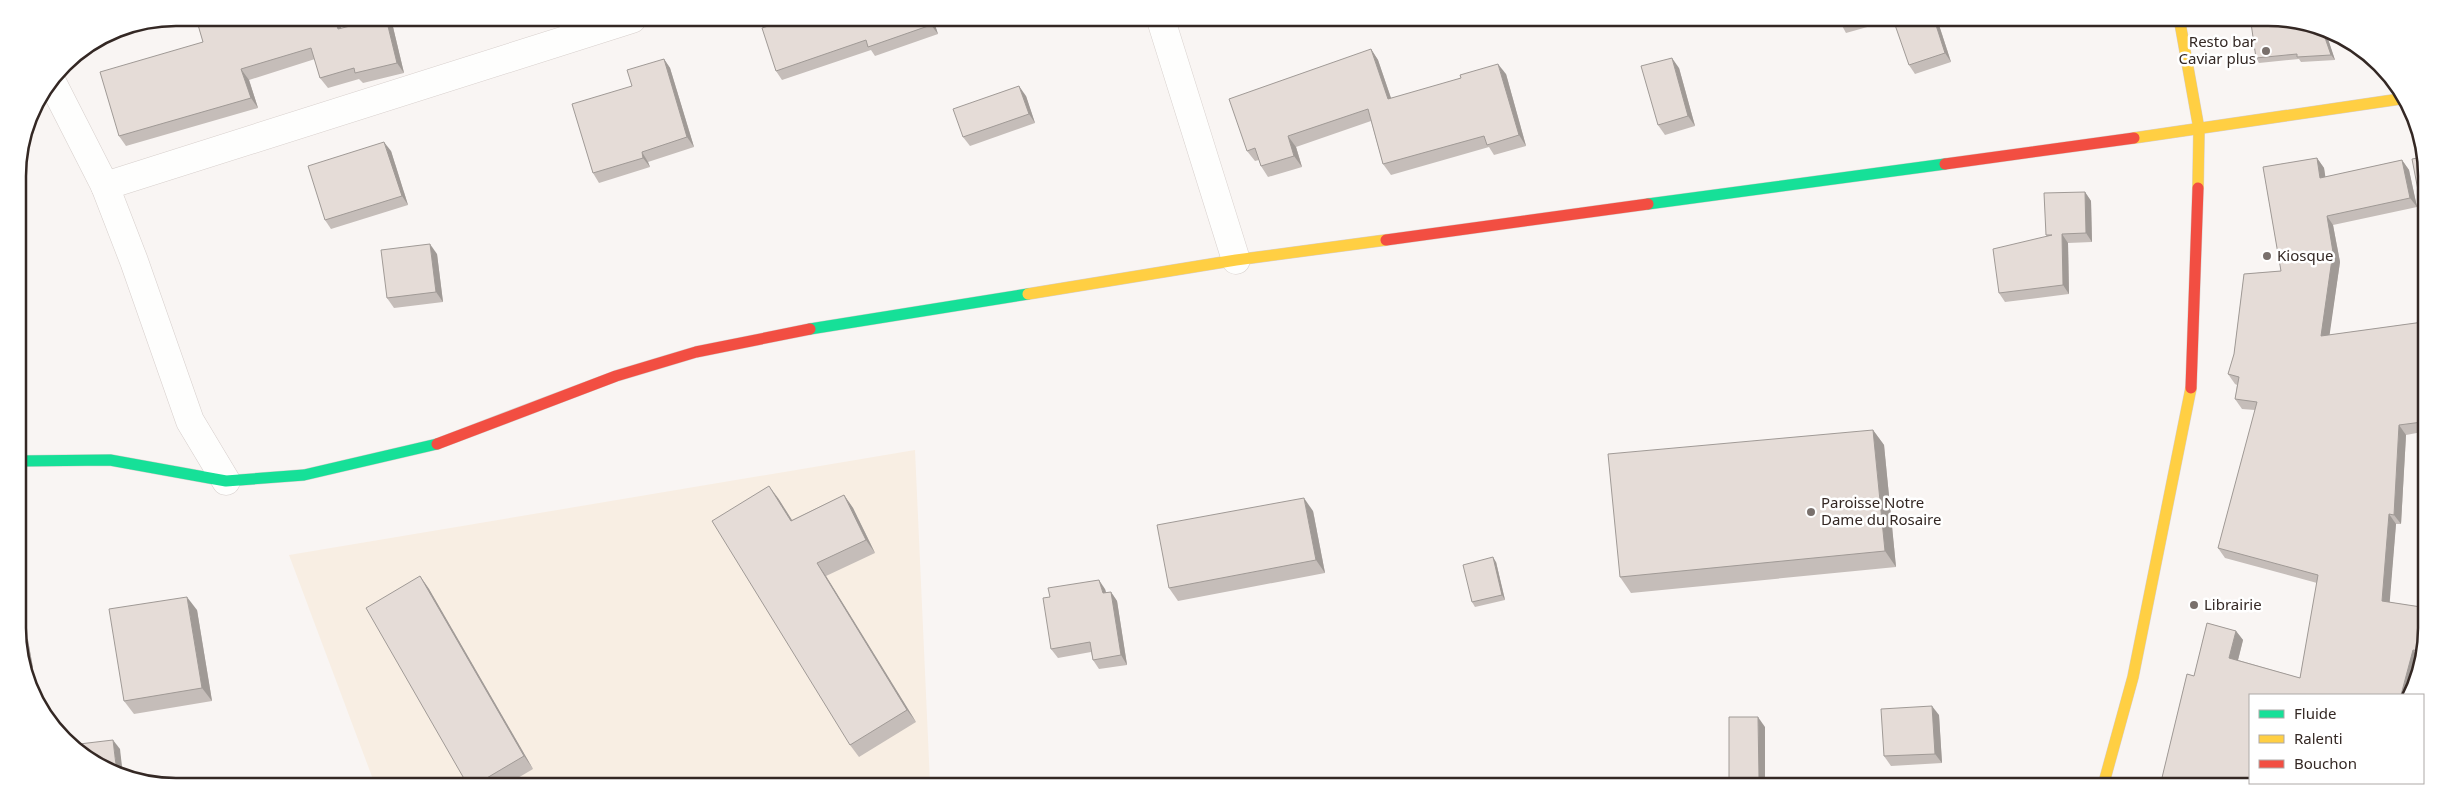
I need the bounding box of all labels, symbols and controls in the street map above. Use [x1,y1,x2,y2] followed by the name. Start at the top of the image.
[2179,31,2256,68] place label: Resto bar Caviar plus
[2260,45,2272,57] marker: Resto bar Caviar plus
[2277,245,2333,265] place label: Kiosque
[2261,250,2273,262] marker: Kiosque
[1821,492,1941,529] place label: Paroisse Notre Dame du Rosaire
[1805,506,1817,518] marker: Paroisse Notre Dame du Rosaire
[2204,594,2262,614] place label: Librairie
[2188,599,2200,611] marker: Librairie
[2249,694,2424,784] legend
[2294,703,2336,723] text: Fluide
[2294,728,2343,748] text: Ralenti
[2294,753,2357,773] text: Bouchon

